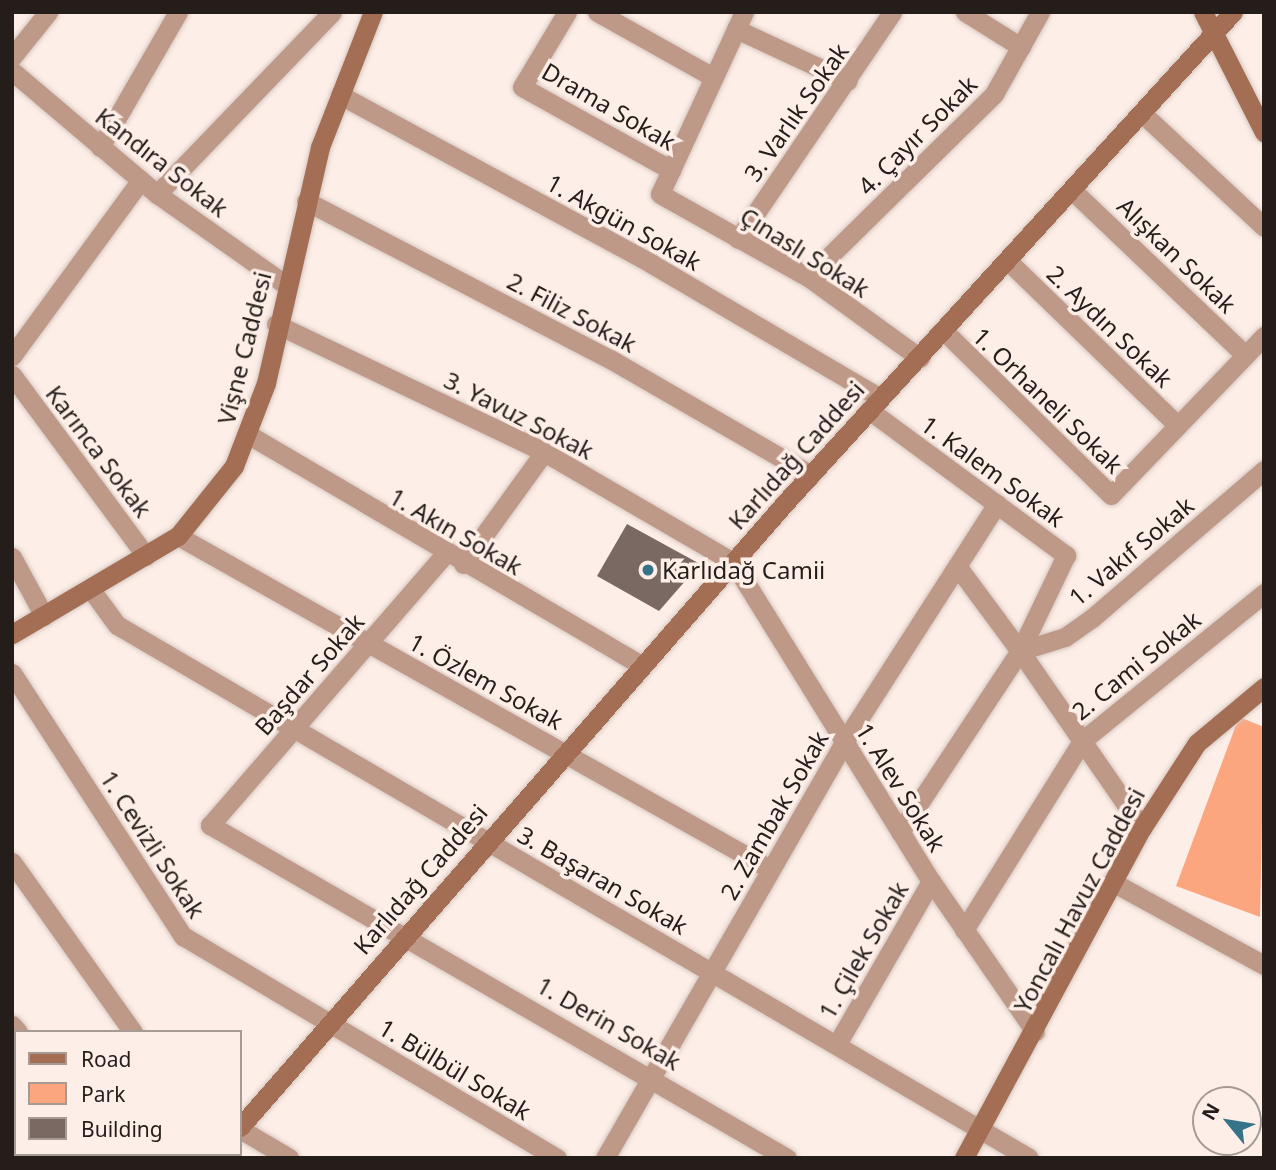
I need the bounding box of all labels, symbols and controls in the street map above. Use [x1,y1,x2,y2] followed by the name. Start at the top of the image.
[738,37,854,187] street label: 3. Varlık Sokak
[537,56,681,156] street label: Drama Sokak
[852,70,982,200] street label: 4. Çayır Sokak
[90,101,234,223] street label: Kandıra Sokak
[542,168,706,276] street label: 1. Akgün Sokak
[1112,191,1242,319] street label: Alışkan Sokak
[735,201,875,303] street label: Çınaslı Sokak
[1041,259,1179,393] street label: 2. Aydın Sokak
[503,266,641,358] street label: 2. Filiz Sokak
[211,269,277,427] street label: Vişne Caddesi
[967,321,1129,479] street label: 1. Orhaneli Sokak
[440,365,598,465] street label: 3. Yavuz Sokak
[722,375,870,535] street label: Karlıdağ Caddesi
[40,380,158,522] street label: Karınca Sokak
[916,409,1070,533] street label: 1. Kalem Sokak
[384,481,528,581] street label: 1. Akın Sokak
[1063,490,1199,612] street label: 1. Vakıf Sokak
[662,556,825,584] place label: Karlıdağ Camii
[640,562,656,578] marker: Karlıdağ Camii
[1066,605,1206,725] street label: 2. Cami Sokak
[248,607,370,741] street label: Başdar Sokak
[404,627,568,735] street label: 1. Özlem Sokak
[850,717,952,857] street label: 1. Alev Sokak
[714,725,834,905] street label: 2. Zambak Sokak
[95,765,211,923] street label: 1. Cevizli Sokak
[1007,783,1151,1017] street label: Yoncalı Havuz Caddesi
[347,798,493,960] street label: Karlıdağ Caddesi
[513,820,693,940] street label: 3. Başaran Sokak
[812,876,914,1024] street label: 1. Çilek Sokak
[532,970,686,1076] street label: 1. Derin Sokak
[374,1012,536,1126] street label: 1. Bülbül Sokak
[14,1030,242,1156] legend
[81,1045,131,1073] text: Road
[81,1080,125,1108] text: Park
[1192,1086,1262,1156] north arrow
[1195,1098,1226,1125] text: N
[81,1115,163,1143] text: Building

